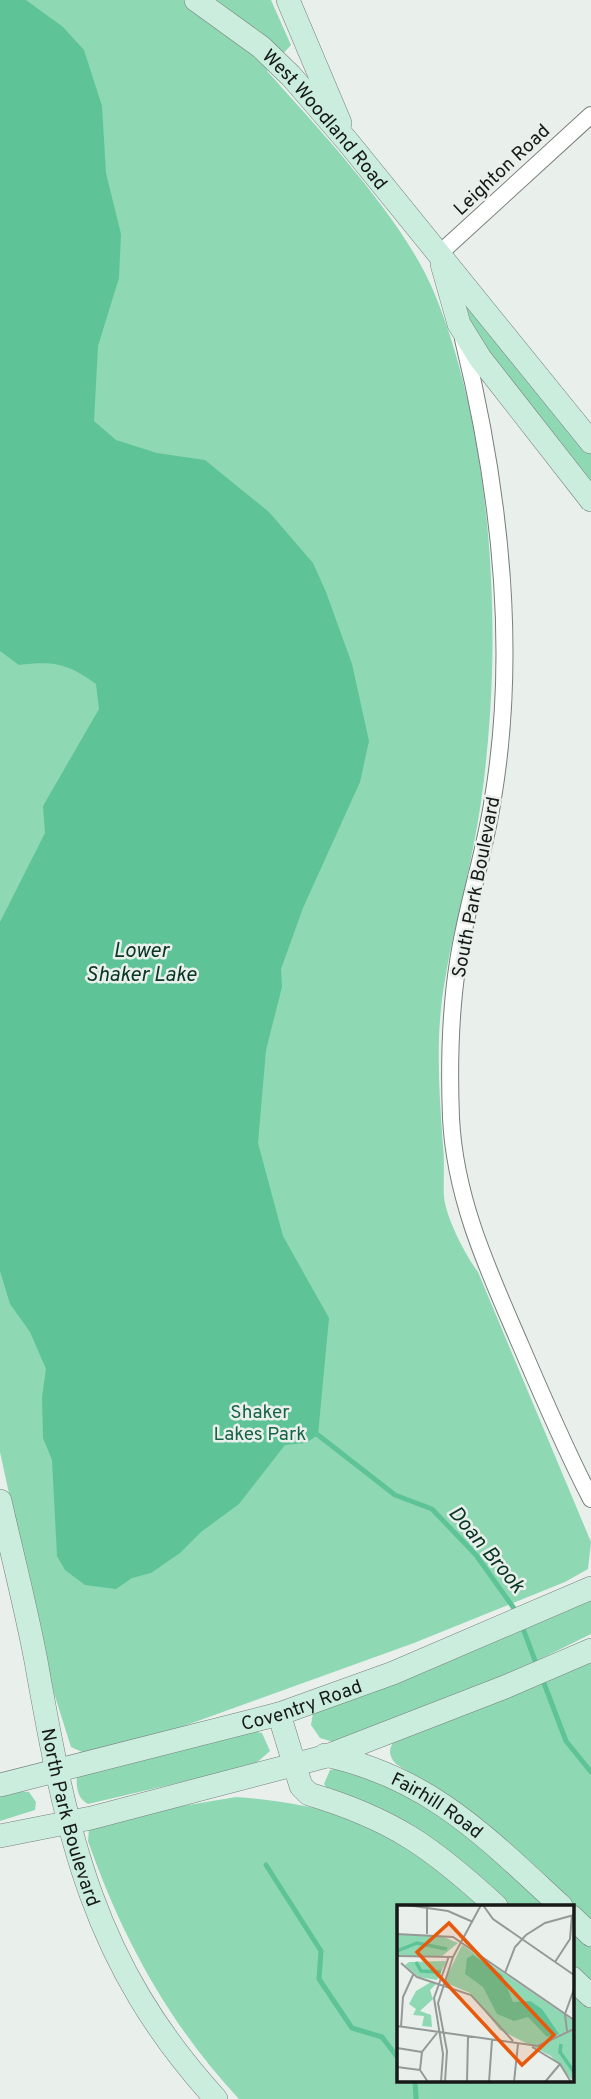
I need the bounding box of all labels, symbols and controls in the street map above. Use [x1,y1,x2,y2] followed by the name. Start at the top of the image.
[256,45,392,195] street label: West Woodland Road
[449,120,556,221] street label: Leighton Road
[448,795,506,980] street label: South Park Boulevard
[86,938,198,989] water label: Lower Shaker Lake
[214,1401,306,1447] park label: Shaker Lakes Park
[442,1501,530,1599] water label: Doan Brook
[239,1675,366,1737] street label: Coventry Road
[35,1726,104,1910] street label: North Park Boulevard
[387,1768,487,1845] street label: Fairhill Road
[397,1905,574,2082] inset map

